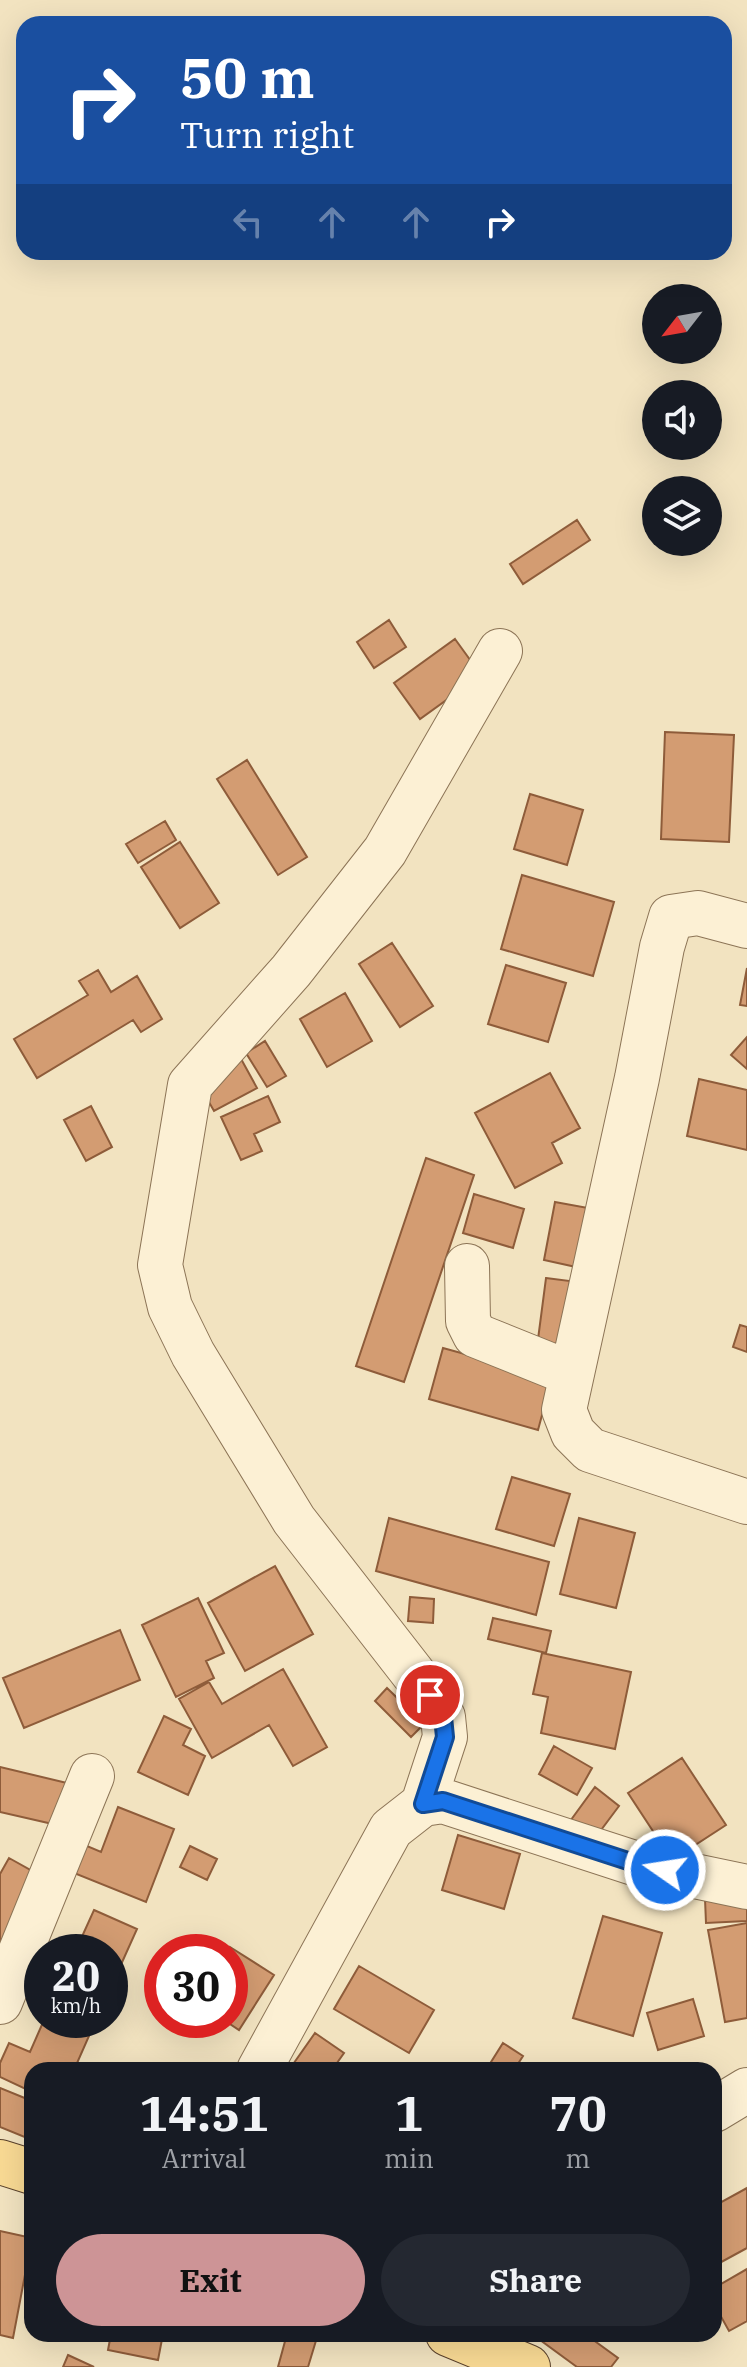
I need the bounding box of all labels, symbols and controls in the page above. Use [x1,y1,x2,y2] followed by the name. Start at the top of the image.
[180,41,315,113] text: 50 m
[48,48,152,152] icon: right
[180,111,354,158] text: Turn right
[226,200,270,244] icon: left
[310,200,354,244] icon: ahead
[394,200,438,244] icon: ahead
[478,200,522,244] icon: right
[642,284,722,364] north arrow
[642,284,722,556] map controls
[642,380,722,460] button: sound
[642,476,722,556] button: layers
[396,1661,464,1729] pin
[408,1673,452,1717] icon: arrive
[623,1828,707,1912] position arrow
[144,1934,248,2038] speed limit sign: 30
[52,1950,100,2002] text: 20
[51,1992,101,2019] text: km/h
[139,2082,269,2144] text: 14:51
[395,2082,423,2144] text: 1
[549,2082,607,2144] text: 70
[162,2141,246,2175] text: Arrival
[384,2141,434,2175] text: min
[566,2141,590,2175] text: m
[56,2234,365,2326] button: Exit
[381,2234,690,2326] button: Share

